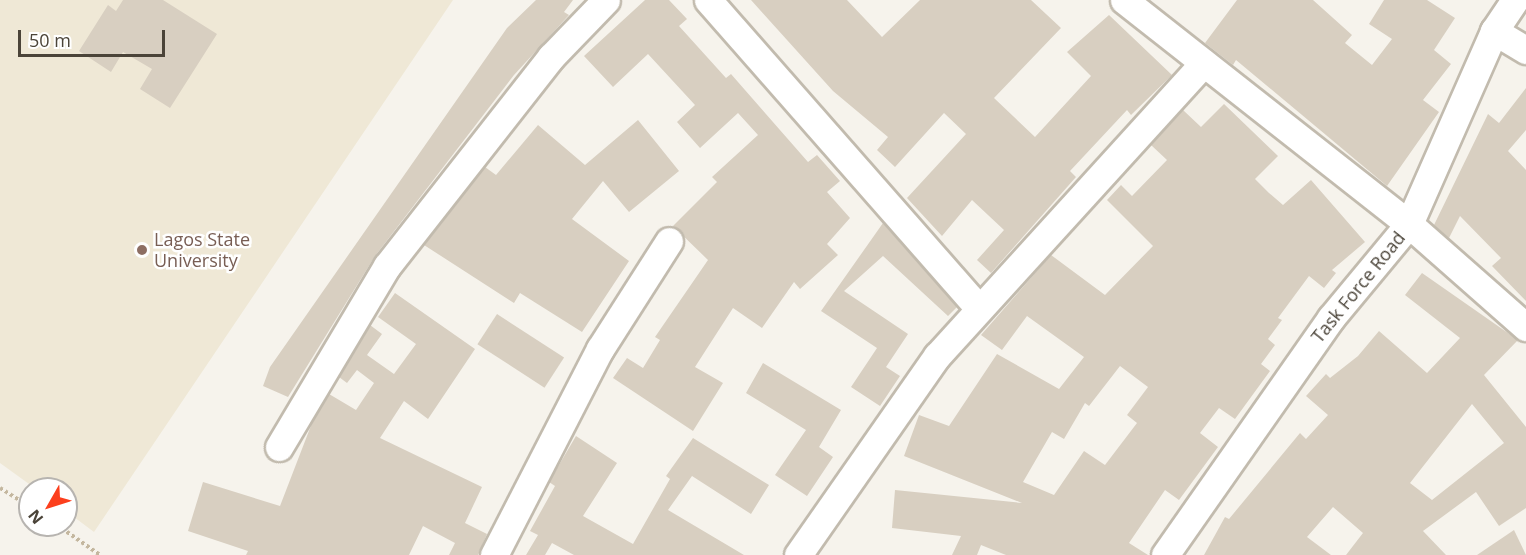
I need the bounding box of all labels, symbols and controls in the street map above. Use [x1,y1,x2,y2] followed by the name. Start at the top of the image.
[21,18,168,56] scale bar
[29,28,71,52] text: 50 m
[1307,227,1409,347] street label: Task Force Road
[154,229,250,272] place label: Lagos State University
[135,243,149,257] marker: Lagos State University
[18,477,78,537] north arrow
[23,505,48,529] text: N

